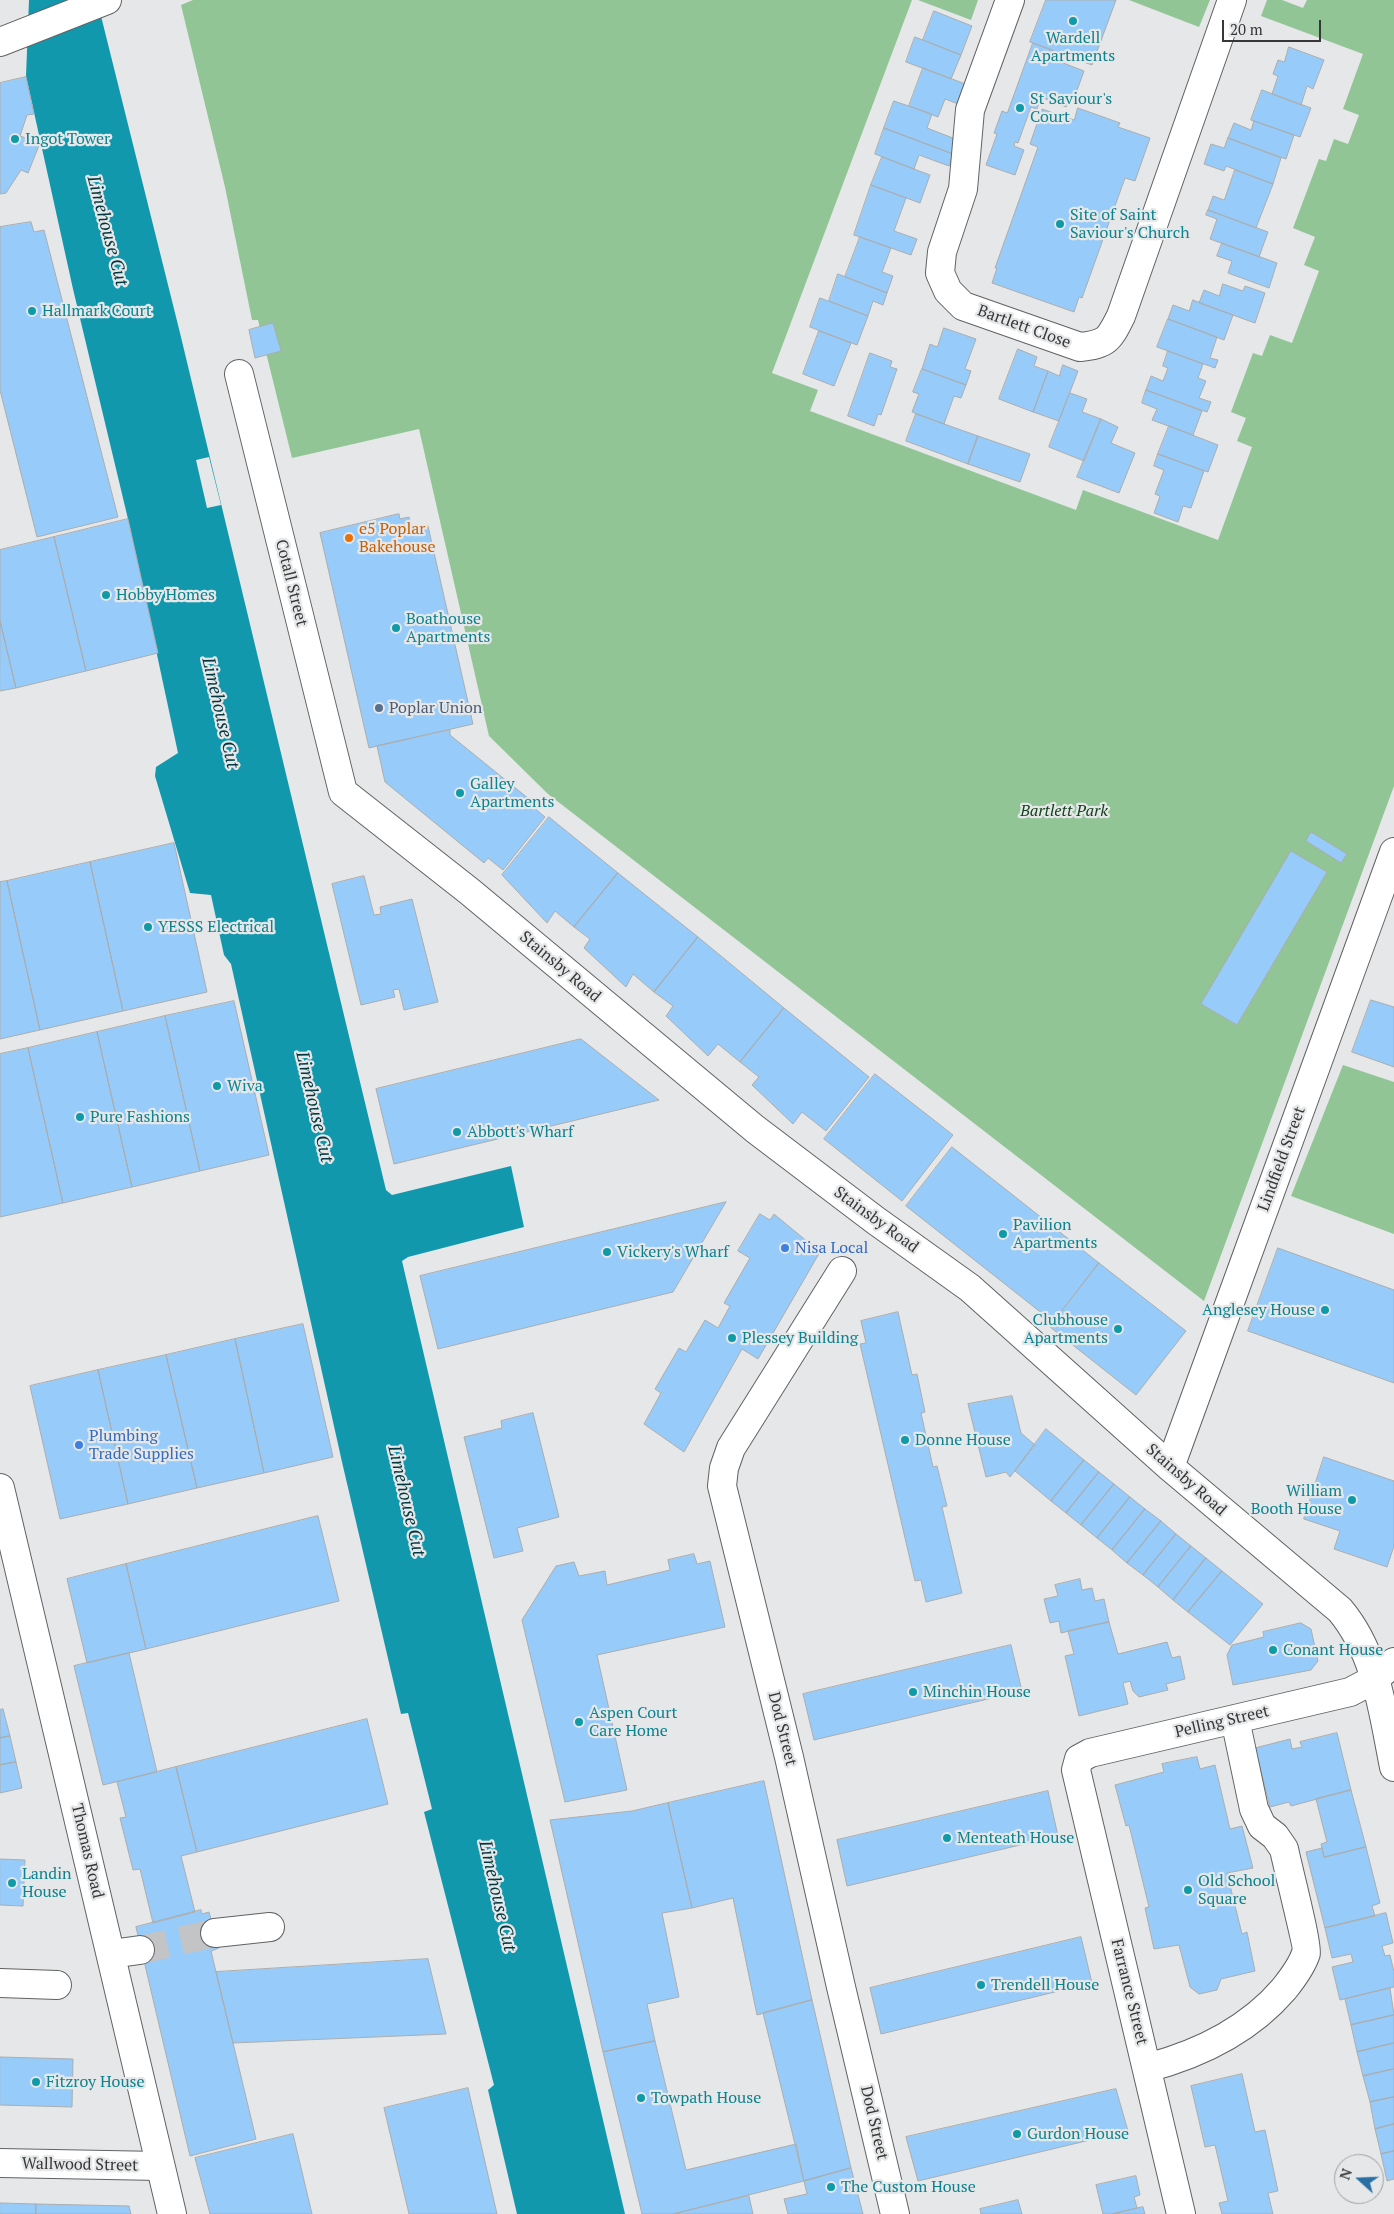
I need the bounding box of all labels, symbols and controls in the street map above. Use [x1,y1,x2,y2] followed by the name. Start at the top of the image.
[1224,10,1323,42] scale bar
[1067,15,1079,27] marker: Wardell Apartments
[1230,19,1263,39] text: 20 m
[1031,28,1115,66] place label: Wardell Apartments
[1030,89,1112,127] place label: St Saviour's Court
[1014,102,1026,114] marker: St Saviour's Court
[25,129,110,149] place label: Ingot Tower
[9,133,21,145] marker: Ingot Tower
[82,174,132,288] water label: Limehouse Cut
[1070,205,1190,243] place label: Site of Saint Saviour's Church
[1054,218,1066,230] marker: Site of Saint Saviour's Church
[42,301,152,321] place label: Hallmark Court
[975,301,1073,353] street label: Bartlett Close
[26,305,38,317] marker: Hallmark Court
[359,519,435,557] place label: e5 Poplar Bakehouse
[343,532,355,544] marker: e5 Poplar Bakehouse
[271,538,311,628] street label: Cotall Street
[116,585,215,605] place label: Hobby Homes
[100,589,112,601] marker: Hobby Homes
[406,609,490,647] place label: Boathouse Apartments
[390,622,402,634] marker: Boathouse Apartments
[197,655,243,771] water label: Limehouse Cut
[389,698,482,718] place label: Poplar Union
[373,702,385,714] marker: Poplar Union
[470,774,554,812] place label: Galley Apartments
[454,787,466,799] marker: Galley Apartments
[1020,801,1108,821] park label: Bartlett Park
[158,917,274,937] place label: YESSS Electrical
[142,921,154,933] marker: YESSS Electrical
[516,928,604,1006] street label: Stainsby Road
[291,1049,337,1165] water label: Limehouse Cut
[227,1076,263,1096] place label: Wiva
[211,1080,223,1092] marker: Wiva
[1254,1104,1310,1214] street label: Lindfield Street
[90,1107,190,1127] place label: Pure Fashions
[74,1111,86,1123] marker: Pure Fashions
[467,1122,573,1142] place label: Abbott's Wharf
[451,1126,463,1138] marker: Abbott's Wharf
[830,1183,922,1257] street label: Stainsby Road
[1013,1215,1097,1253] place label: Pavilion Apartments
[997,1228,1009,1240] marker: Pavilion Apartments
[795,1238,868,1258] place label: Nisa Local
[617,1242,729,1262] place label: Vickery's Wharf
[779,1242,791,1254] marker: Nisa Local
[601,1246,613,1258] marker: Vickery's Wharf
[1202,1300,1315,1320] place label: Anglesey House
[1319,1304,1331,1316] marker: Anglesey House
[1024,1310,1108,1348] place label: Clubhouse Apartments
[1112,1323,1124,1335] marker: Clubhouse Apartments
[742,1328,858,1348] place label: Plessey Building
[726,1332,738,1344] marker: Plessey Building
[89,1426,194,1464] place label: Plumbing Trade Supplies
[915,1430,1011,1450] place label: Donne House
[899,1434,911,1446] marker: Donne House
[73,1439,85,1451] marker: Plumbing Trade Supplies
[1142,1440,1230,1520] street label: Stainsby Road
[383,1443,429,1559] water label: Limehouse Cut
[1251,1481,1342,1519] place label: William Booth House
[1346,1494,1358,1506] marker: William Booth House
[1283,1640,1383,1660] place label: Conant House
[1267,1644,1279,1656] marker: Conant House
[923,1682,1031,1702] place label: Minchin House
[907,1686,919,1698] marker: Minchin House
[764,1690,800,1768] street label: Dod Street
[1173,1702,1271,1742] street label: Pelling Street
[589,1703,677,1741] place label: Aspen Court Care Home
[573,1716,585,1728] marker: Aspen Court Care Home
[67,1802,107,1900] street label: Thomas Road
[957,1828,1074,1848] place label: Menteath House
[941,1832,953,1844] marker: Menteath House
[474,1838,520,1954] water label: Limehouse Cut
[22,1864,72,1902] place label: Landin House
[1198,1871,1275,1909] place label: Old School Square
[6,1877,18,1889] marker: Landin House
[1182,1884,1194,1896] marker: Old School Square
[1107,1937,1151,2047] street label: Farrance Street
[991,1975,1099,1995] place label: Trendell House
[975,1979,987,1991] marker: Trendell House
[46,2072,145,2092] place label: Fitzroy House
[30,2076,42,2088] marker: Fitzroy House
[856,2084,892,2162] street label: Dod Street
[651,2088,761,2108] place label: Towpath House
[635,2092,647,2104] marker: Towpath House
[1027,2124,1129,2144] place label: Gurdon House
[1011,2128,1023,2140] marker: Gurdon House
[22,2154,138,2176] street label: Wallwood Street
[1334,2154,1384,2204] north arrow
[1335,2166,1356,2182] text: N
[841,2177,976,2197] place label: The Custom House
[825,2181,837,2193] marker: The Custom House

